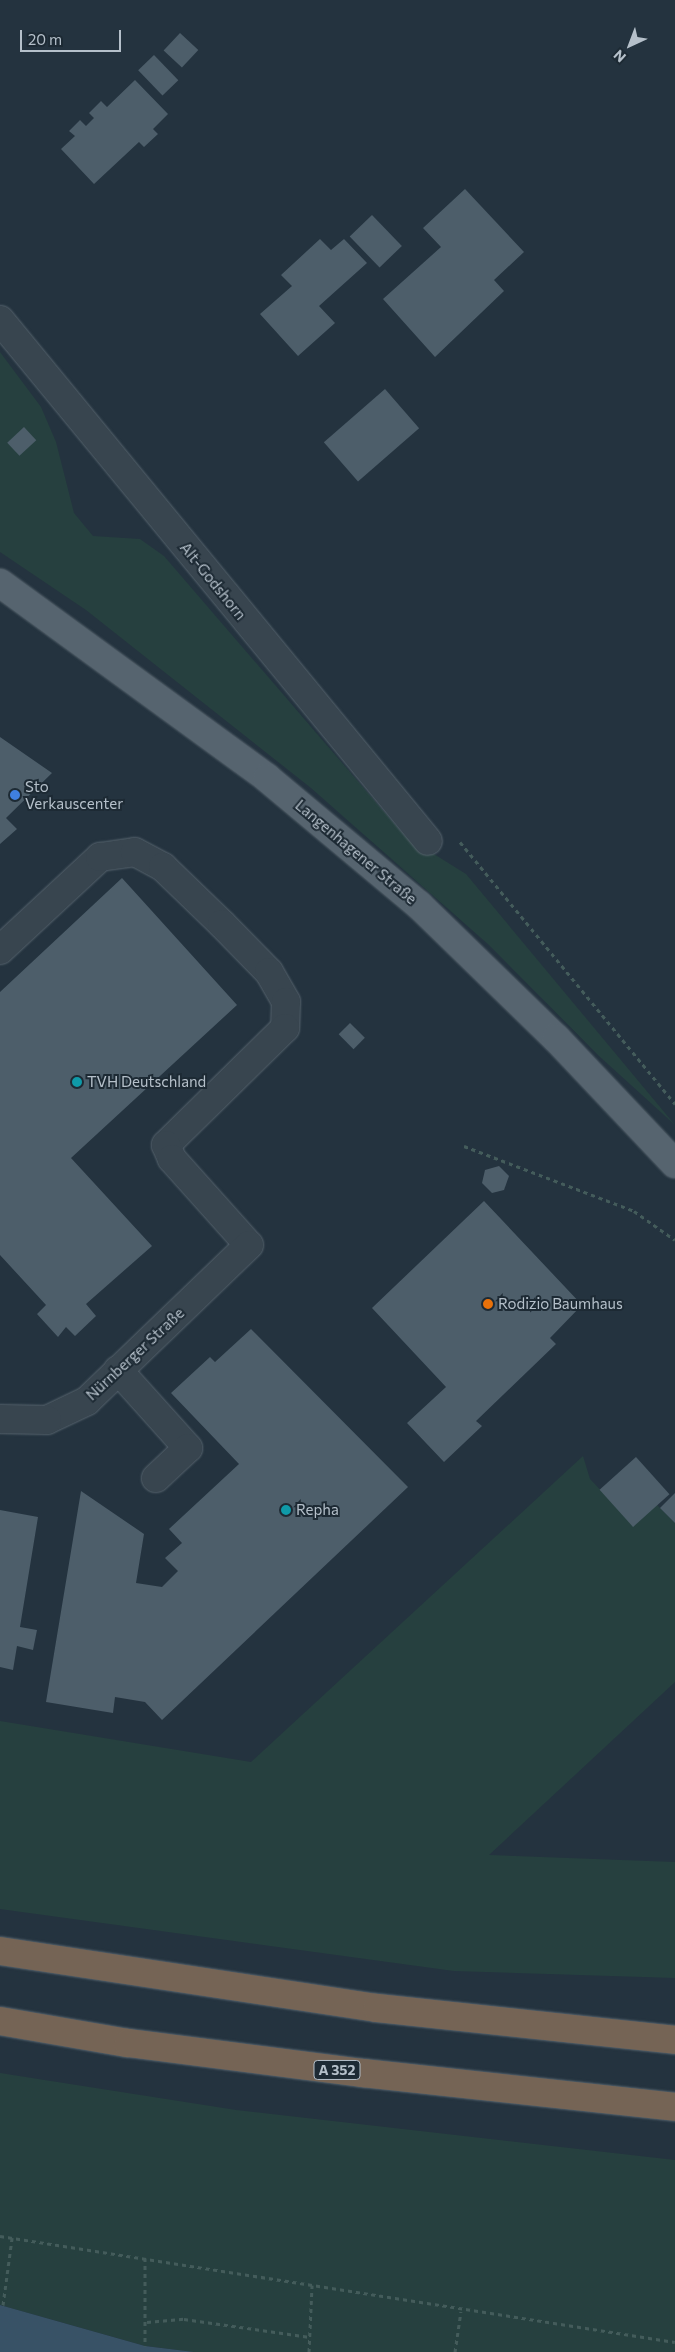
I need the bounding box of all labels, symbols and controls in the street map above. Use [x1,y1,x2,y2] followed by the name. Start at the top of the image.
[22,20,124,52] scale bar
[605,20,655,70] north arrow
[28,30,62,48] text: 20 m
[610,47,629,66] text: N
[176,539,250,623] street label: Alt-Godshorn
[25,777,123,812] place label: Sto Verkauscenter
[9,789,21,801] marker: Sto Verkauscenter
[292,796,420,908] street label: Langenhagener Straße
[87,1073,206,1091] place label: TVH Deutschland
[71,1076,83,1088] marker: TVH Deutschland
[498,1295,623,1313] place label: Rodizio Baumhaus
[482,1298,494,1310] marker: Rodizio Baumhaus
[82,1304,188,1404] street label: Nürnberger Straße
[296,1501,339,1519] place label: Repha
[280,1504,292,1516] marker: Repha
[313,2058,361,2082] road number: A 352

